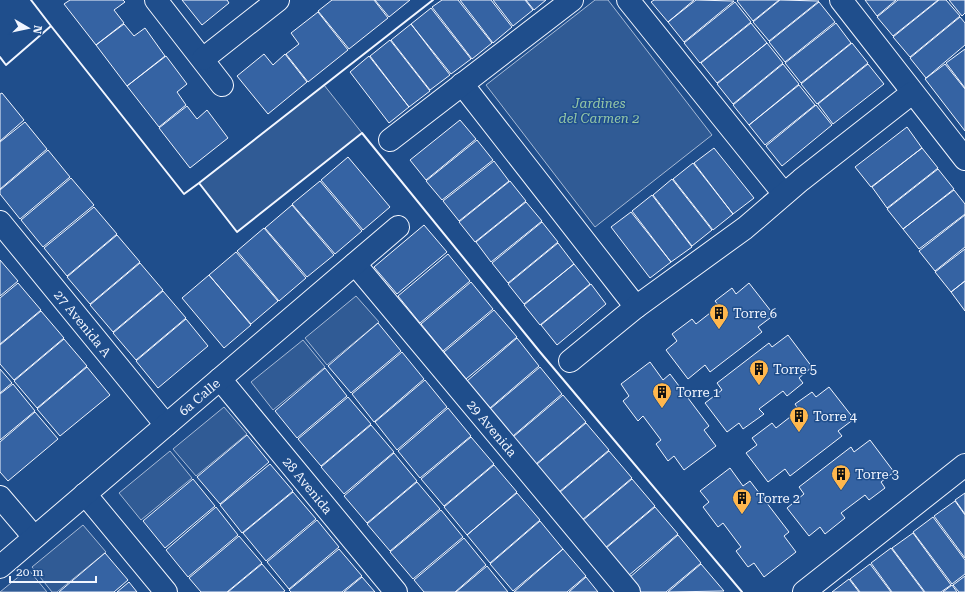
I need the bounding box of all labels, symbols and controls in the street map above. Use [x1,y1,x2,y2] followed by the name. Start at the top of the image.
[8,8,48,48] north arrow
[30,24,44,35] text: N
[559,96,639,126] park label: Jardines del Carmen 2
[51,288,114,360] street label: 27 Avenida A
[708,302,730,330] building icon: Torre 6
[733,306,777,321] place label: Torre 6
[748,358,770,386] building icon: Torre 5
[773,362,817,377] place label: Torre 5
[176,376,223,419] street label: 6a Calle
[651,381,673,409] building icon: Torre 1
[676,385,720,400] place label: Torre 1
[464,397,520,460] street label: 29 Avenida
[788,405,810,433] building icon: Torre 4
[813,409,858,424] place label: Torre 4
[280,454,335,517] street label: 28 Avenida
[830,463,852,491] building icon: Torre 3
[855,467,899,482] place label: Torre 3
[731,487,753,515] building icon: Torre 2
[756,491,800,506] place label: Torre 2
[10,558,96,584] scale bar
[16,565,43,579] text: 20 m

